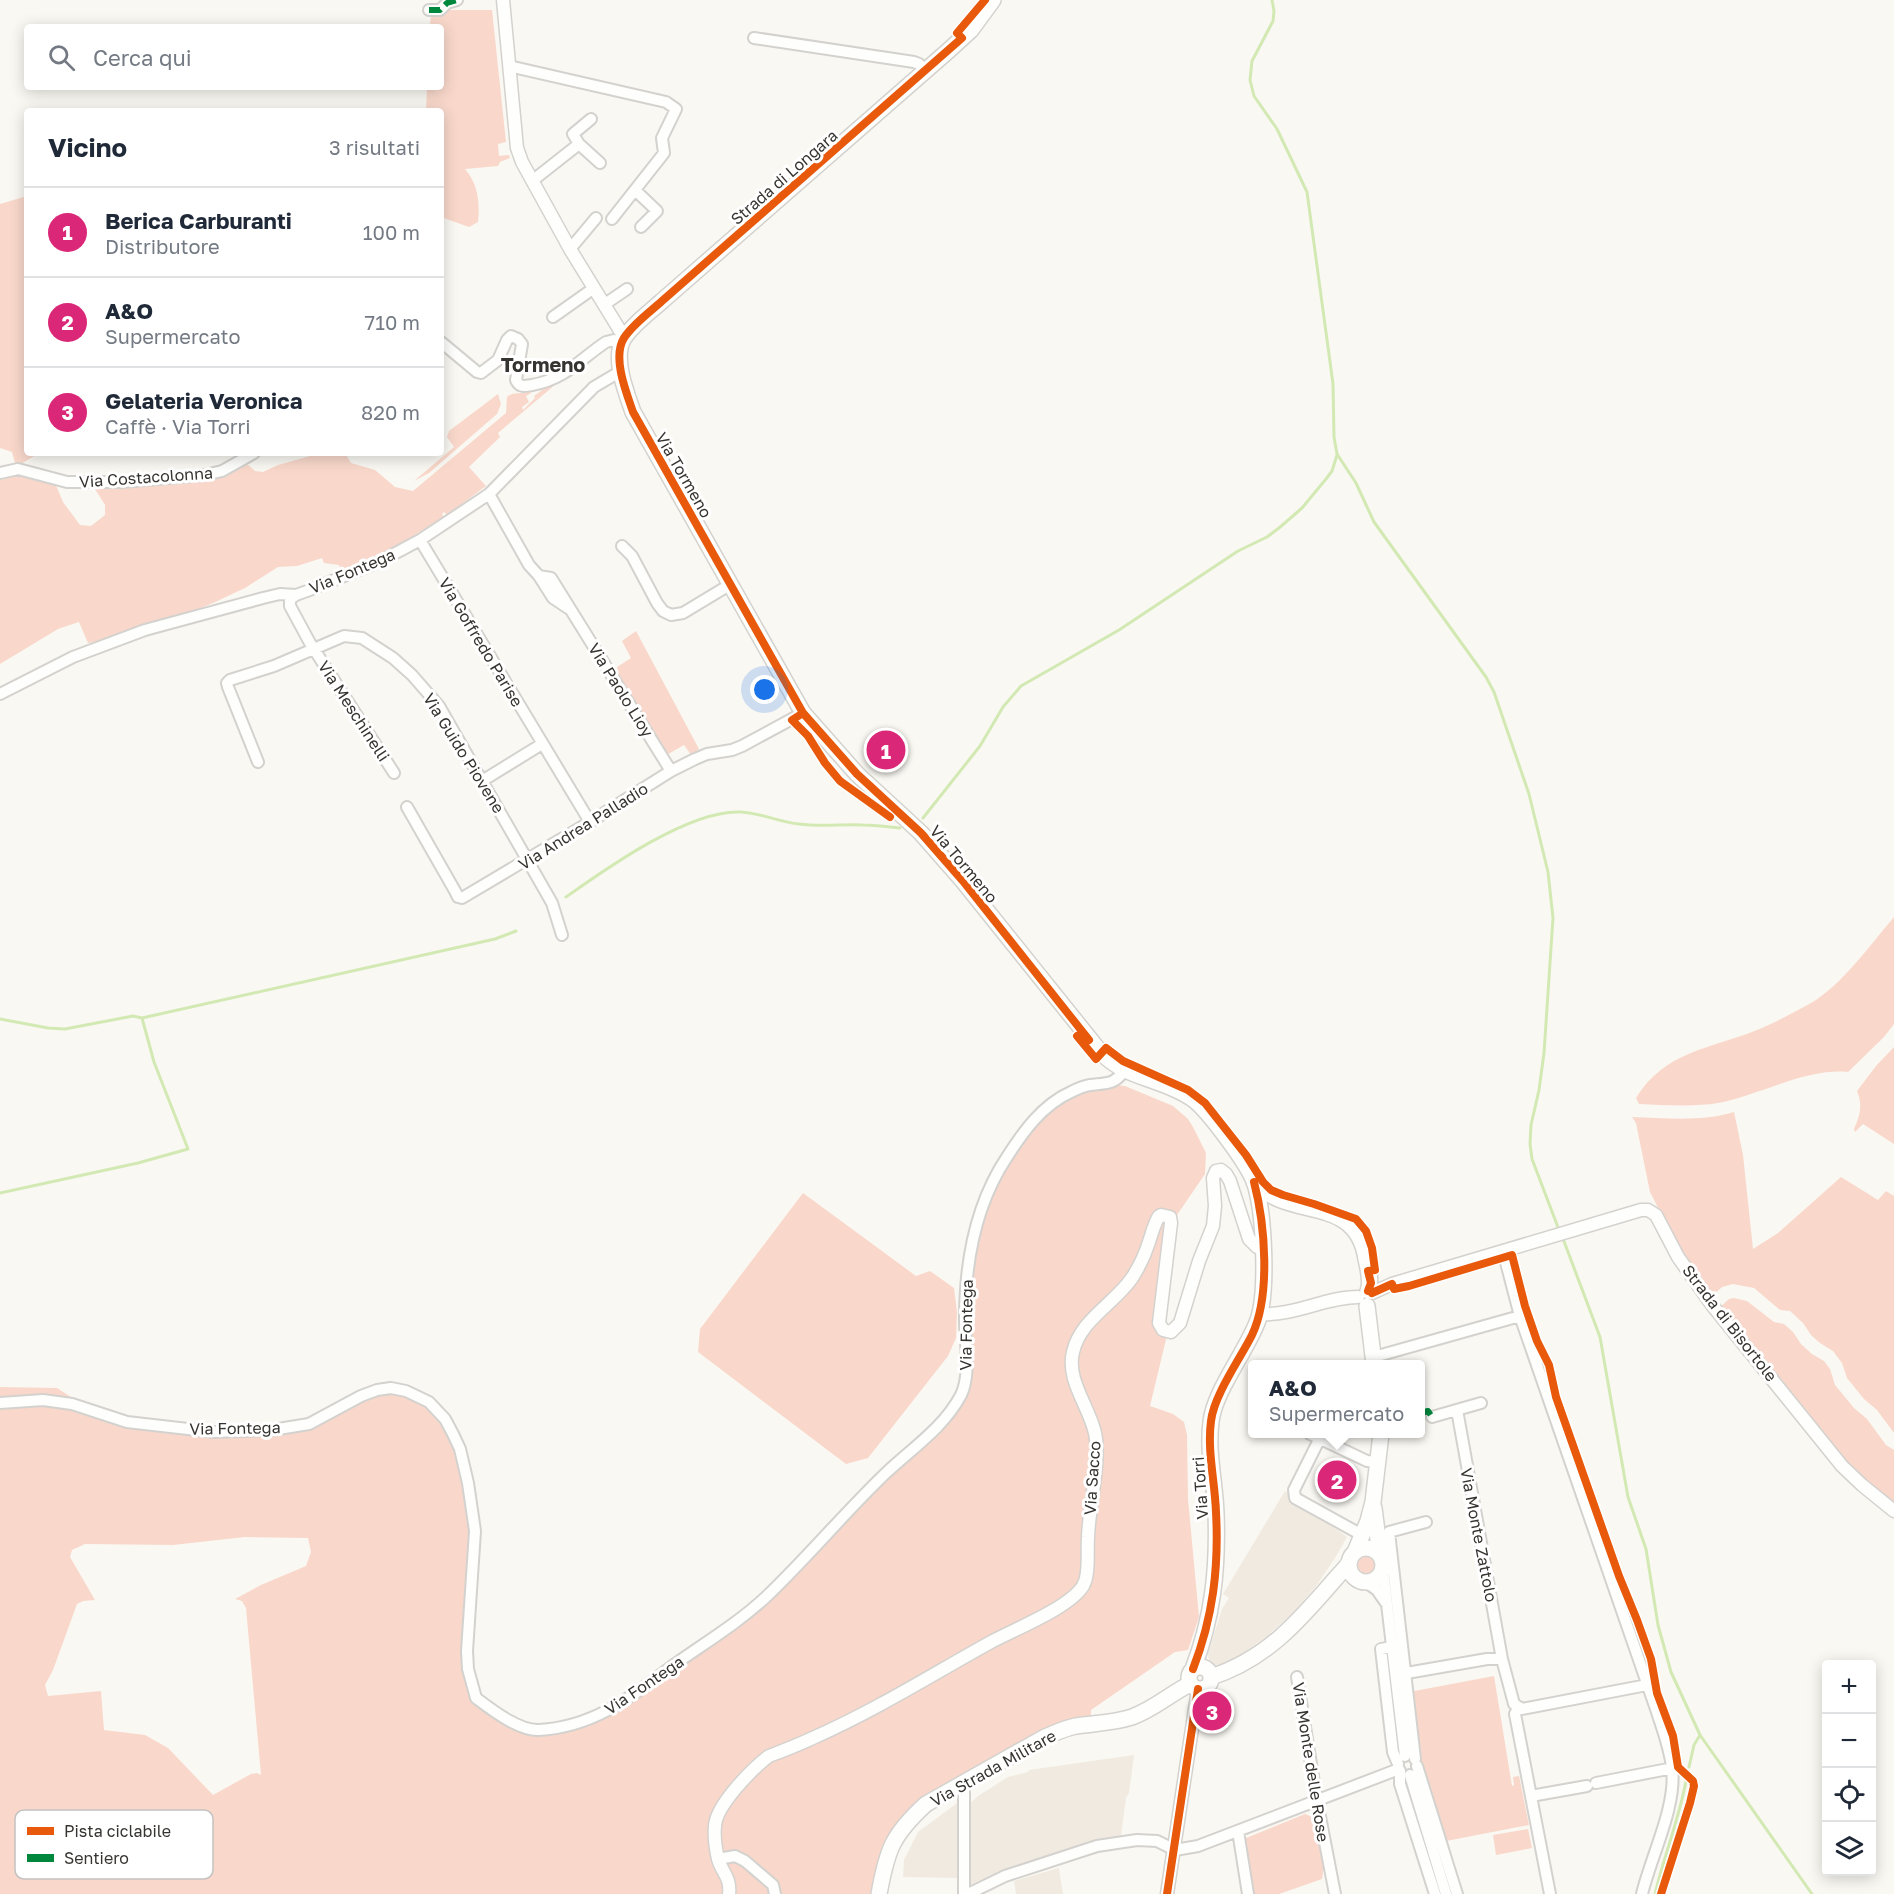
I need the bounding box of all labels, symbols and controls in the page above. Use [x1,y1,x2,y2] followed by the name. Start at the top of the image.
[24,24,444,90] search box
[45,41,78,74] icon: search
[93,44,192,71] text: Cerca qui
[727,125,841,229] street label: Strada di Longara
[48,132,127,163] text: Vicino
[329,135,420,159] text: 3 risultati
[105,207,292,234] text: Berica Carburanti
[62,220,73,244] text: 1
[363,220,420,244] text: 100 m
[105,234,220,258] text: Distributore
[105,297,153,324] text: A&O
[61,310,74,334] text: 2
[365,310,420,334] text: 710 m
[105,324,241,348] text: Supermercato
[501,352,585,376] district label: Tormeno
[105,387,302,414] text: Gelateria Veronica
[61,400,74,424] text: 3
[361,400,420,424] text: 820 m
[105,414,251,438] text: Caffè · Via Torri
[652,429,716,521] street label: Via Tormeno
[78,462,214,492] street label: Via Costacolonna
[306,544,398,598] street label: Via Fontega
[435,574,527,710] street label: Via Goffredo Parise
[584,639,658,741] street label: Via Paolo Lioy
[314,657,394,765] street label: Via Meschinelli
[750,675,779,704] your location
[419,689,509,817] street label: Via Guido Piovene
[866,728,906,772] pin: 1
[514,778,652,874] street label: Via Andrea Palladio
[926,821,1002,907] street label: Via Tormeno
[1678,1261,1782,1385] street label: Strada di Bisortole
[955,1279,977,1371] street label: Via Fontega
[1248,1360,1425,1438] popup
[1269,1374,1317,1401] text: A&O
[1269,1401,1404,1425] text: Supermercato
[189,1417,281,1439] street label: Via Fontega
[1079,1440,1105,1516] street label: Via Sacco
[1188,1456,1212,1520] street label: Via Torri
[1318,1458,1356,1502] pin: 2
[1456,1466,1502,1604] street label: Via Monte Zattolo
[601,1651,687,1719] street label: Via Fontega
[1822,1660,1876,1876] map controls
[1822,1660,1876,1714] button: +
[1289,1681,1333,1843] street label: Via Monte delle Rose
[1192,1688,1232,1734] pin: 3
[1822,1714,1876,1768] button: −
[927,1725,1059,1811] street label: Via Strada Militare
[1822,1768,1876,1822] button: locate
[15,1810,213,1879] legend
[64,1821,171,1841] text: Pista ciclabile
[1822,1822,1876,1876] button: layers
[64,1848,129,1868] text: Sentiero

